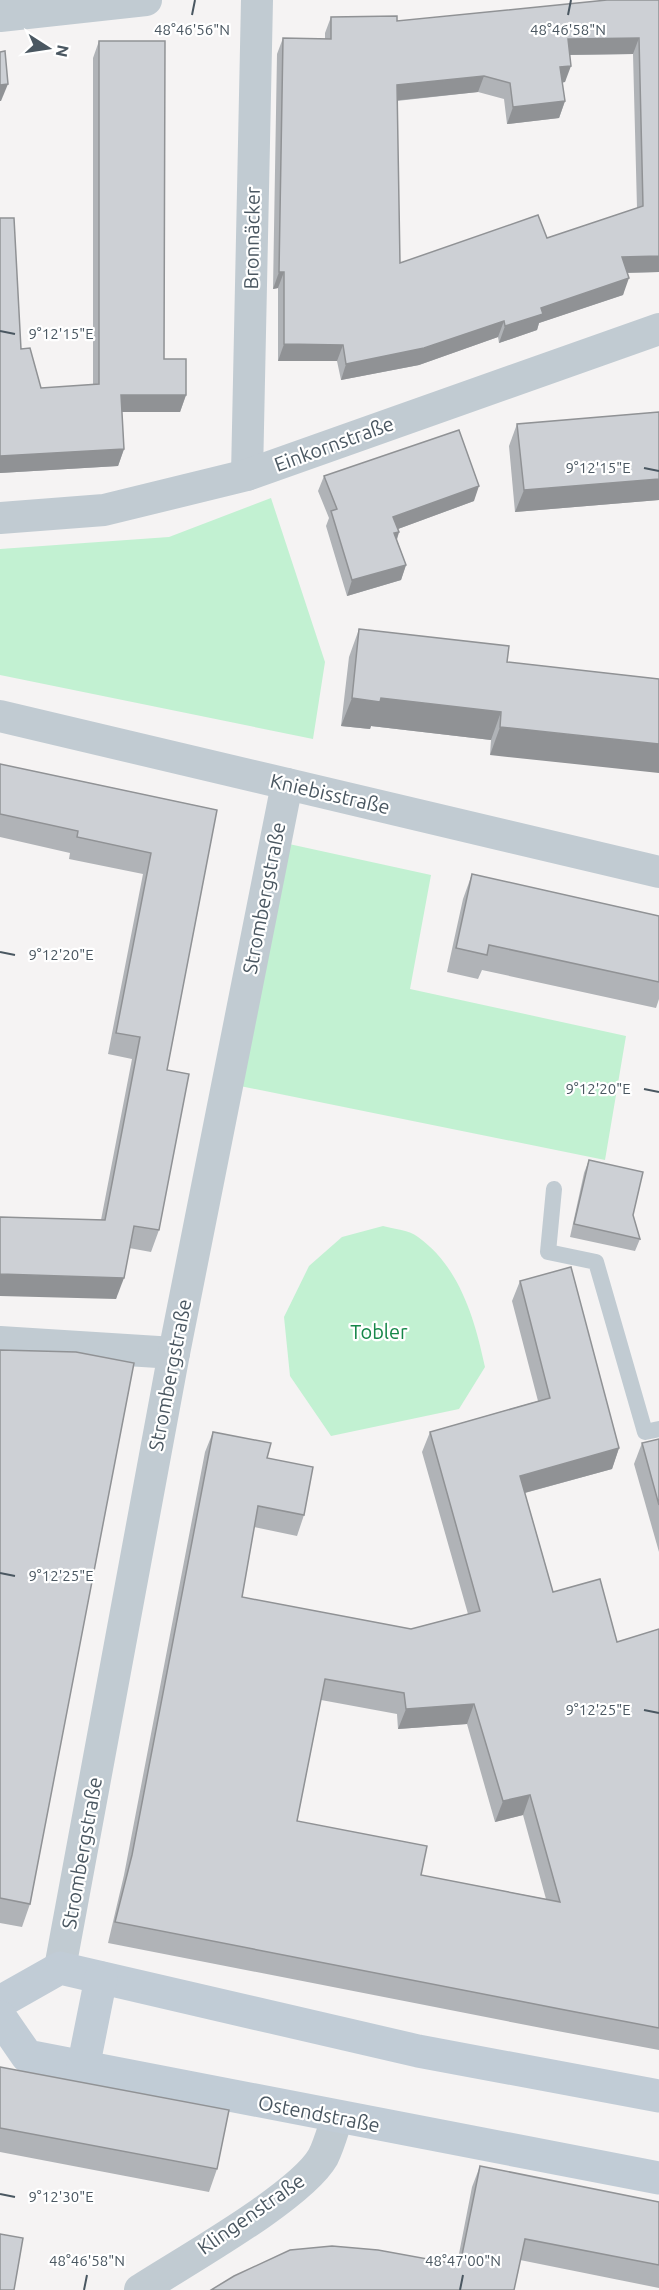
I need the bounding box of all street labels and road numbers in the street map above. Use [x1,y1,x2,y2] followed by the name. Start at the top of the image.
[239,186,264,290] street label: Bronnäcker
[271,411,397,476] street label: Einkornstraße
[268,769,392,818] street label: Kniebisstraße
[238,820,290,976] street label: Strombergstraße
[144,1297,196,1453] street label: Strombergstraße
[57,1775,106,1931] street label: Strombergstraße
[256,2090,382,2137] street label: Ostendstraße
[193,2168,309,2259] street label: Klingenstraße

